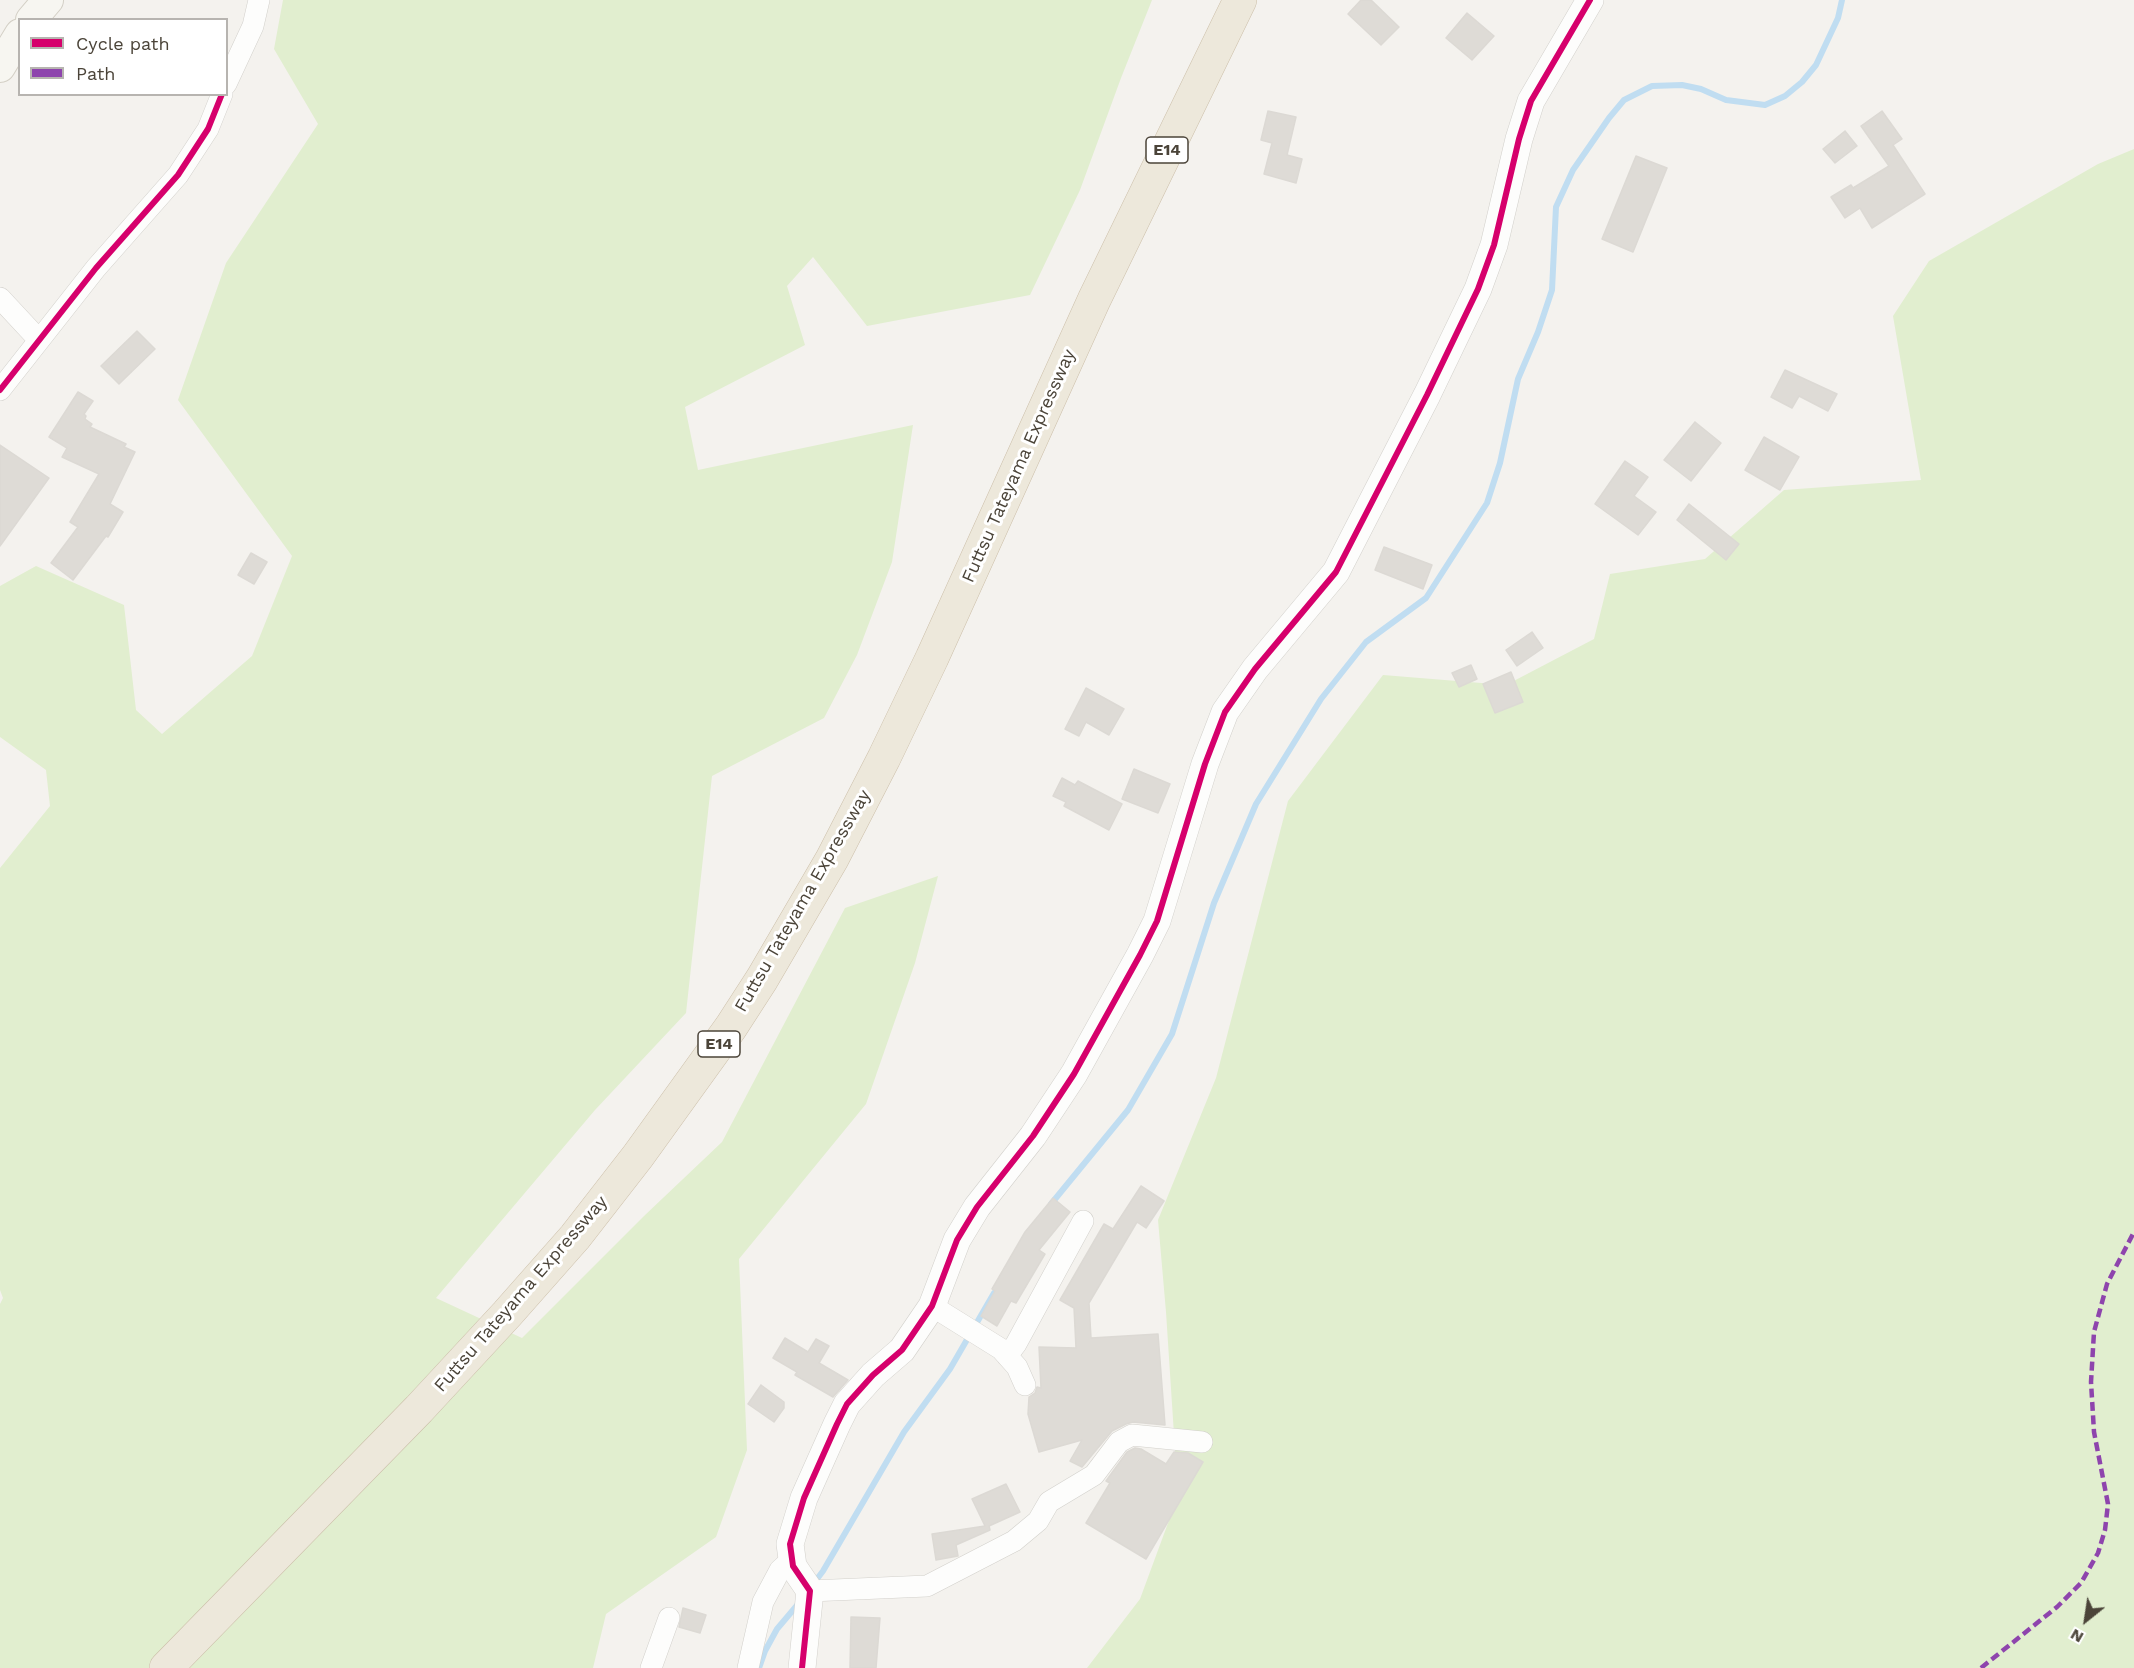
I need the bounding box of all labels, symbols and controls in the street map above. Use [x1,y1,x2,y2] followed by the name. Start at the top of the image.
[18,18,228,96] legend
[76,33,170,54] text: Cycle path
[76,63,116,84] text: Path
[1146,137,1188,163] road number: E14
[958,346,1080,586] street label: Futtsu Tateyama Expressway
[730,786,876,1016] street label: Futtsu Tateyama Expressway
[698,1031,740,1057] road number: E14
[430,1191,612,1397] street label: Futtsu Tateyama Expressway
[2056,1590,2116,1650] north arrow
[2067,1625,2087,1647] text: N

